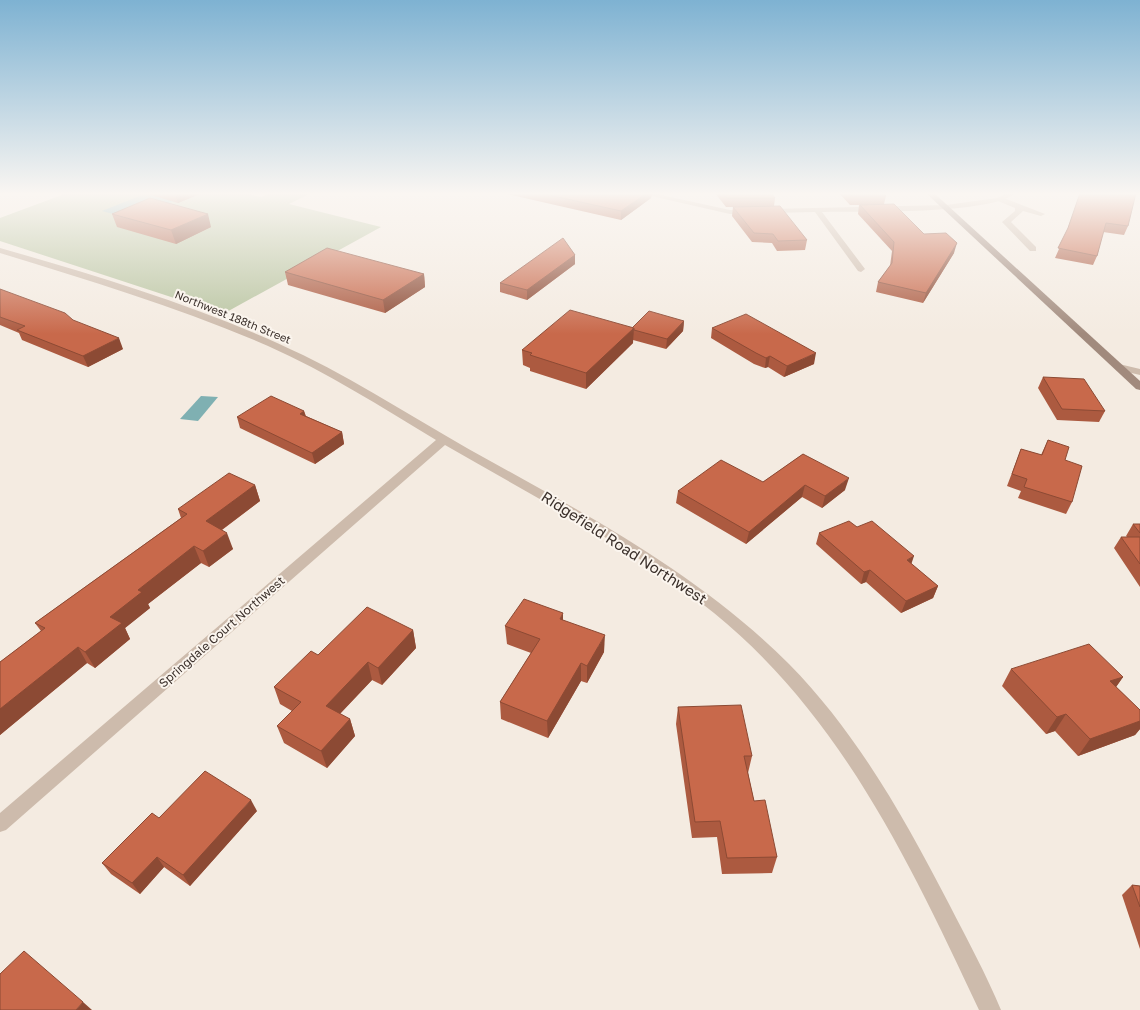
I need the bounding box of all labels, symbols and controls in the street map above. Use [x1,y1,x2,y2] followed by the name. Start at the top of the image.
[173,287,293,346] street label: Northwest 188th Street
[538,487,711,607] street label: Ridgefield Road Northwest
[156,573,288,690] street label: Springdale Court Northwest

